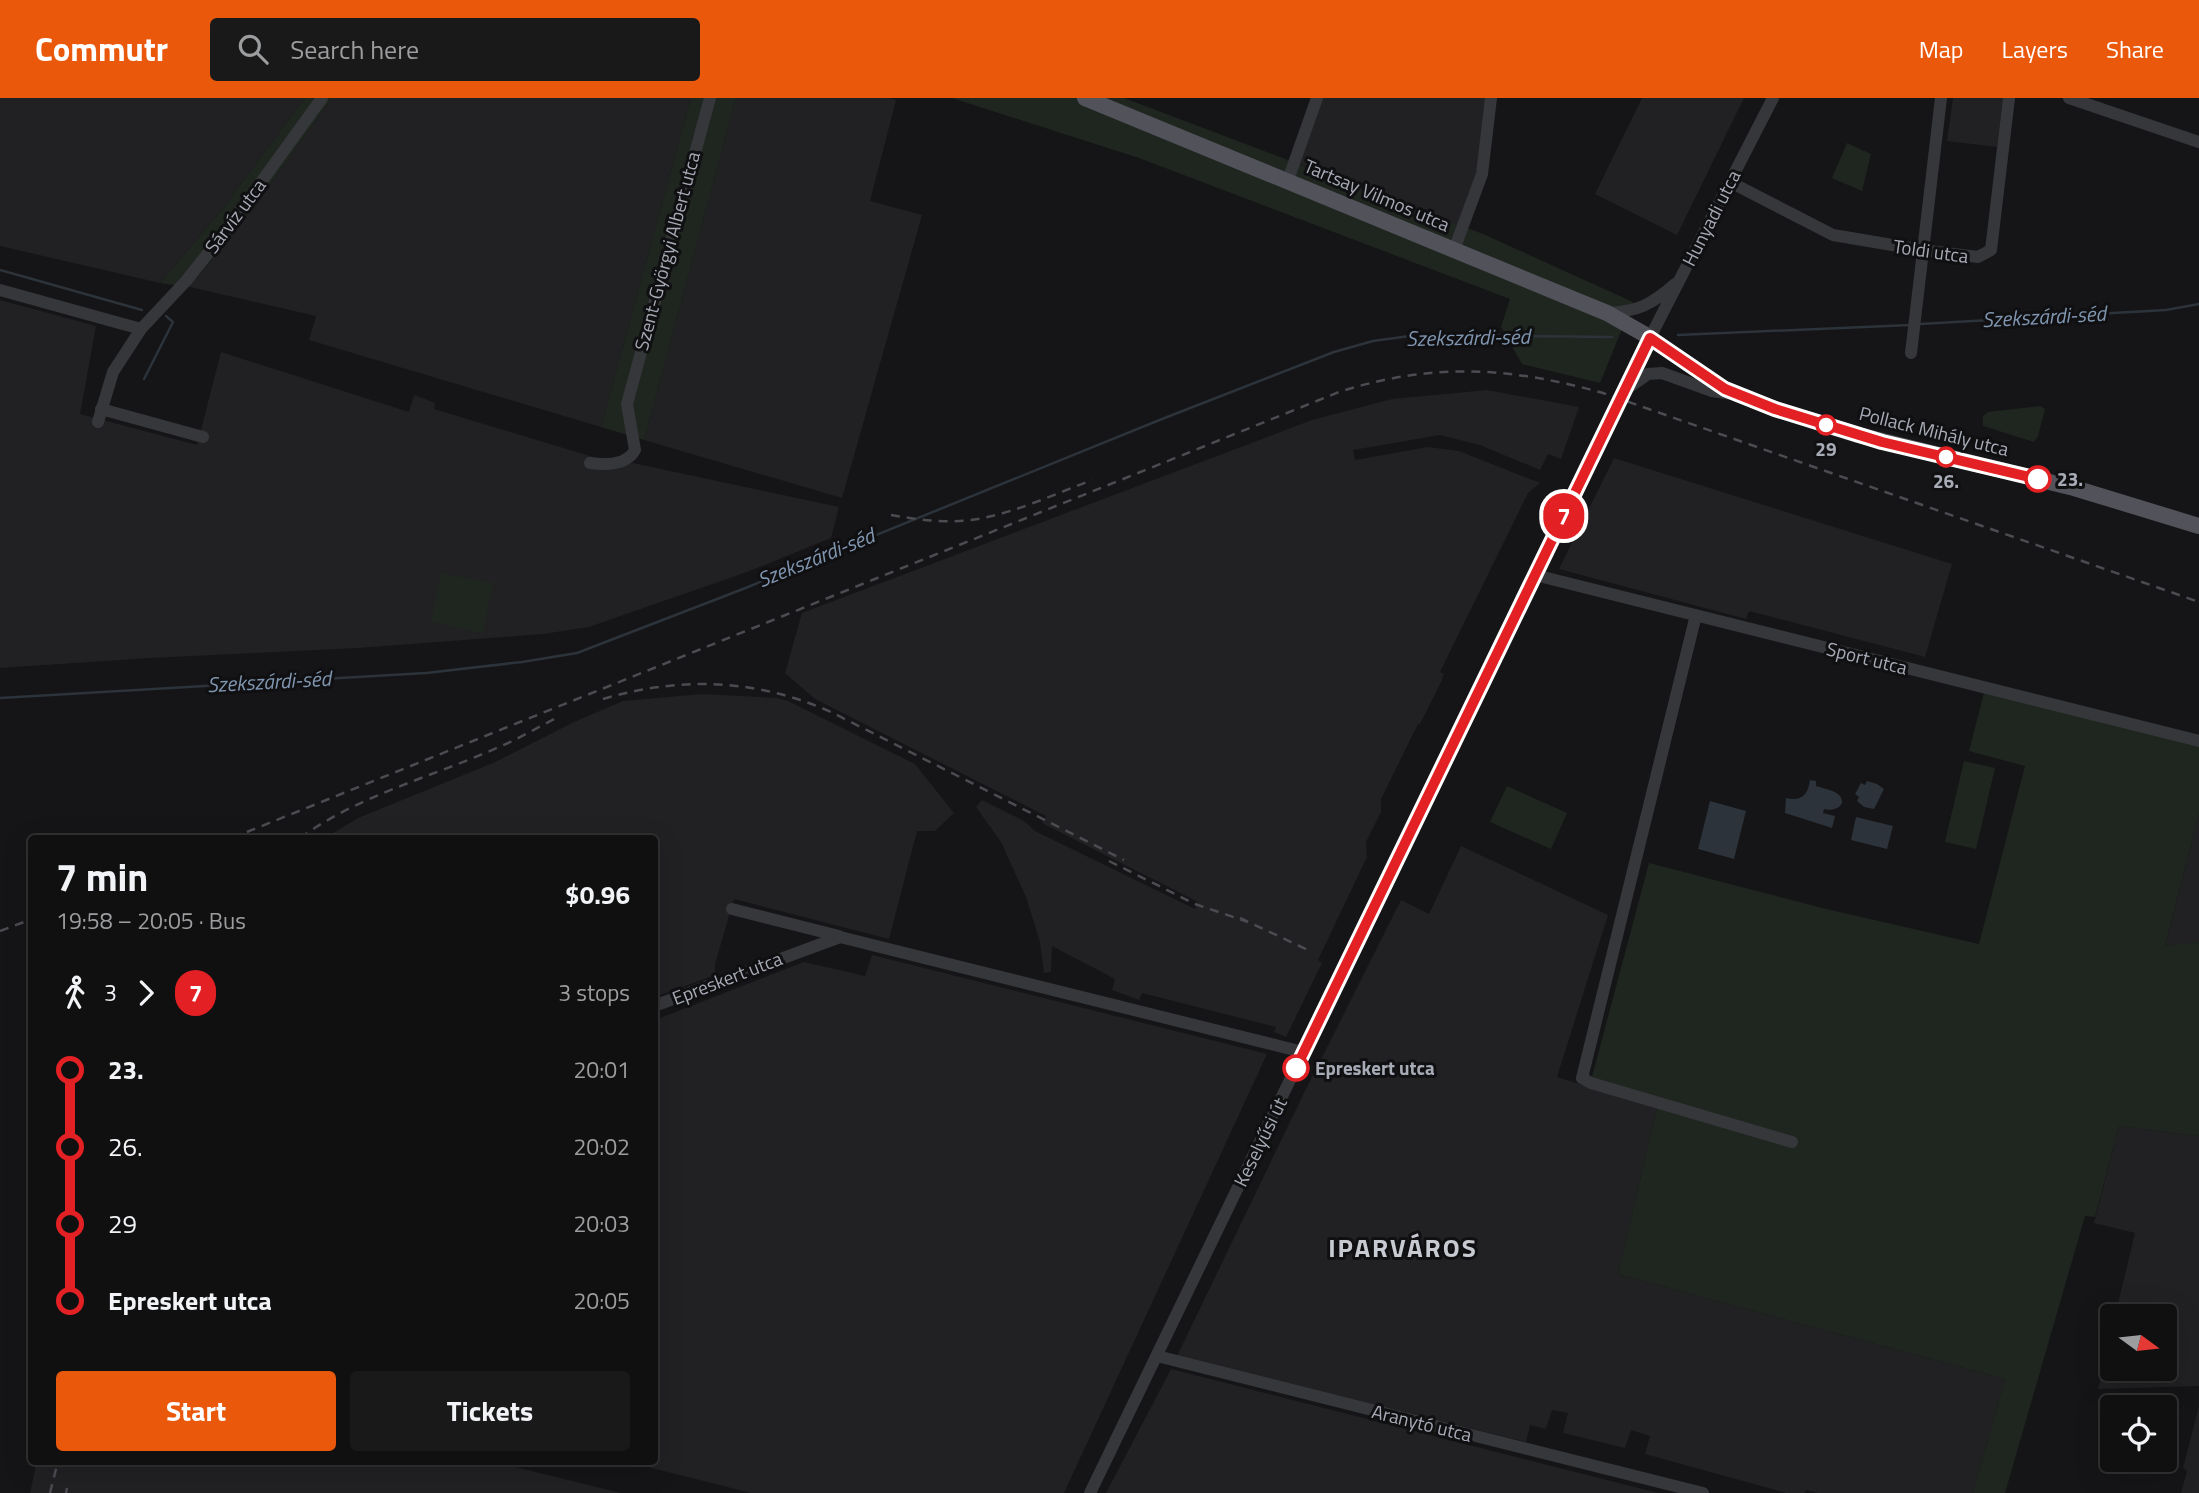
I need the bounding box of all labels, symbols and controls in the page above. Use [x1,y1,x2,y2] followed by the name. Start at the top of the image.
[210,18,700,81] search box
[35,24,168,74] text: Commutr
[234,30,272,68] icon: search
[290,30,419,69] text: Search here
[1919,31,1964,67] text: Map
[2002,31,2068,67] text: Layers
[2106,31,2164,67] text: Share
[626,148,707,354] street label: Szent-Györgyi Albert utca
[1300,151,1455,239] street label: Tartsay Vilmos utca
[1674,164,1747,271] street label: Hunyadi utca
[197,172,273,259] street label: Sárvíz utca
[1892,231,1971,270] street label: Toldi utca
[1981,297,2109,335] water label: Szekszárdi-séd
[1406,320,1533,354] water label: Szekszárdi-séd
[1856,398,2012,463] street label: Pollack Mihály utca
[1816,415,1836,435] marker: 29
[1815,434,1837,463] place label: 29
[1936,447,1956,467] marker: 26.
[2057,464,2083,493] place label: 23.
[1933,466,1959,495] place label: 26.
[2025,466,2051,492] marker: 23.
[1541,493,1587,539] line badge: 7
[1557,498,1571,534] text: 7
[752,518,881,595] water label: Szekszárdi-séd
[1824,633,1911,682] street label: Sport utca
[206,662,334,700] water label: Szekszárdi-séd
[56,848,148,906] text: 7 min
[565,875,630,914] text: $0.96
[56,903,246,938] text: 19:58 – 20:05 · Bus
[668,943,786,1012] street label: Epreskert utca
[56,974,94,1012] icon: walk
[127,974,165,1012] icon: forward
[104,975,117,1010] text: 3
[189,975,202,1011] text: 7
[558,975,630,1010] text: 3 stops
[108,1050,144,1089] text: 23.
[573,1052,630,1087] text: 20:01
[1315,1053,1435,1082] place label: Epreskert utca
[1283,1055,1309,1081] marker: Epreskert utca
[1225,1092,1294,1191] street label: Keselyűsi út
[108,1127,143,1166] text: 26.
[573,1129,630,1164] text: 20:02
[108,1204,137,1243] text: 29
[573,1206,630,1241] text: 20:03
[1328,1228,1478,1267] district label: IPARVÁROS
[108,1281,272,1320] text: Epreskert utca
[573,1283,630,1318] text: 20:05
[2100,1304,2177,1381] north arrow
[2100,1304,2177,1472] map controls
[56,1371,336,1451] button: Start
[350,1371,630,1451] button: Tickets
[2100,1395,2177,1472] button: locate
[1369,1396,1476,1449] street label: Aranytó utca

